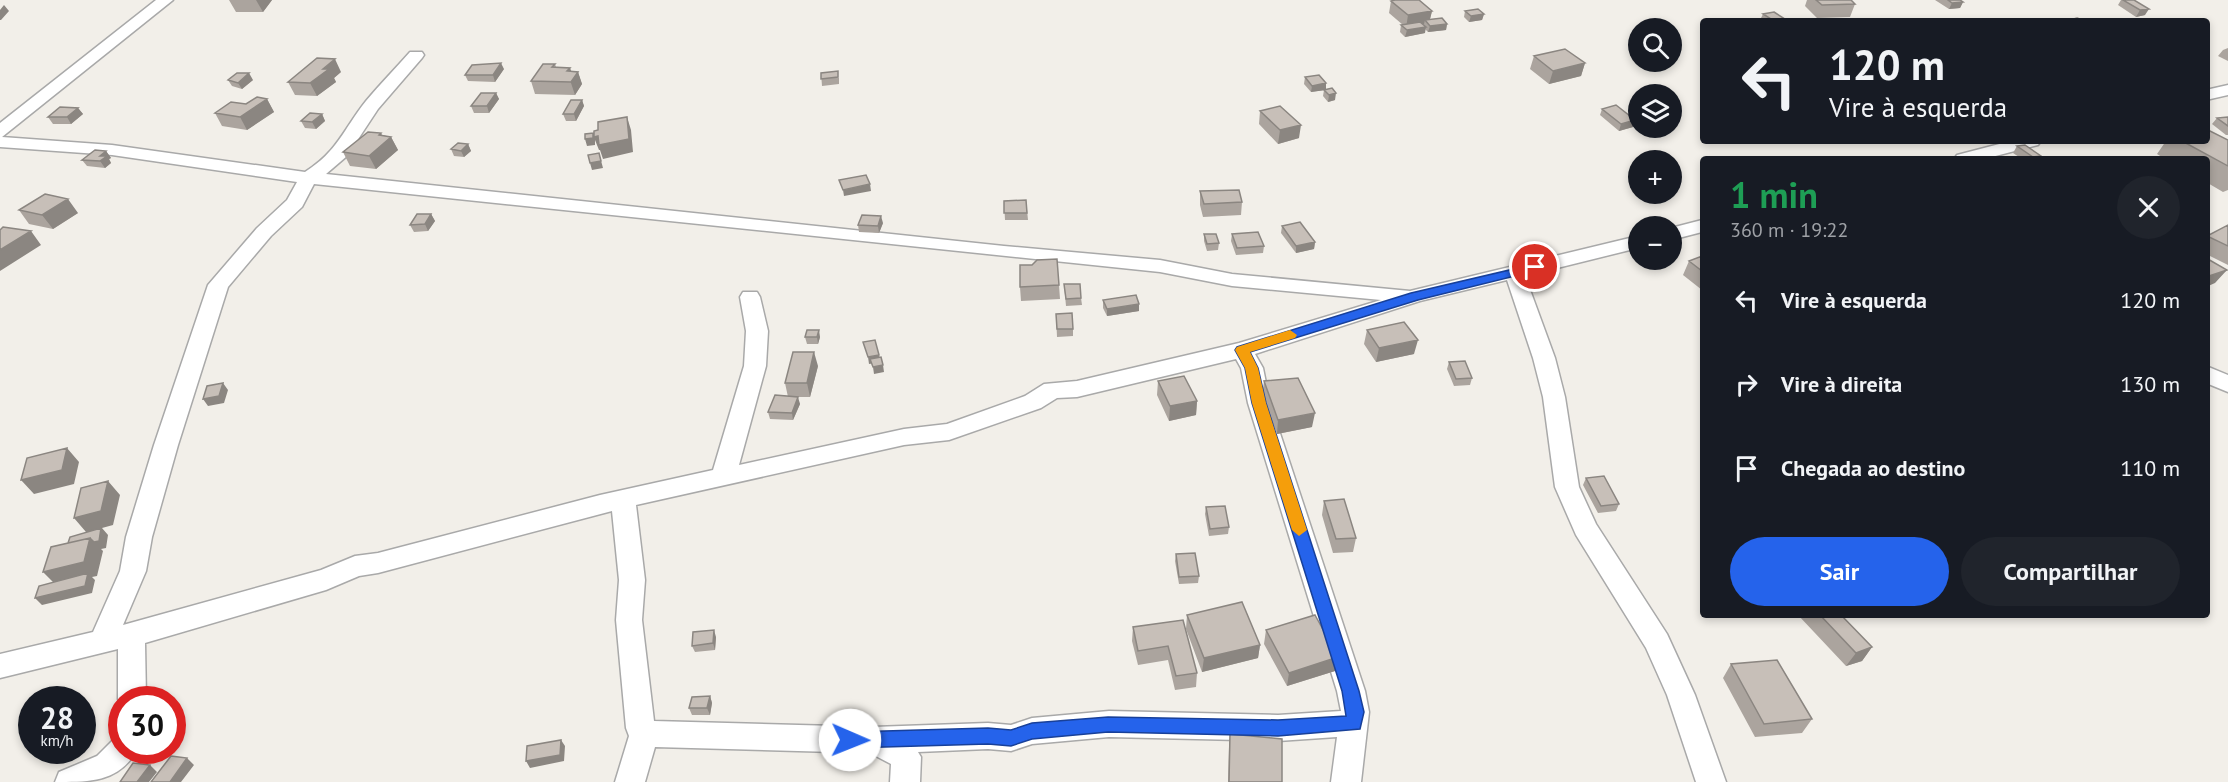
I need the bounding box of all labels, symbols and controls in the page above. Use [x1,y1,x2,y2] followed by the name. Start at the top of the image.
[1628,18,1682,270] map controls
[1628,18,1682,72] button: search
[1829,37,1945,92] text: 120 m
[1730,42,1808,120] icon: left
[1628,84,1682,138] button: layers
[1829,90,2007,124] text: Vire à esquerda
[1628,150,1682,204] button: +
[1730,171,1818,218] text: 1 min
[2117,176,2180,239] button: close
[1628,216,1682,270] button: −
[1730,217,1848,243] text: 360 m · 19:22
[1509,241,1560,292] pin
[1518,250,1551,283] icon: arrive
[1730,284,1763,317] icon: left
[1781,286,1927,314] text: Vire à esquerda
[2120,286,2180,314] text: 120 m
[1730,368,1763,401] icon: right
[1781,370,1902,398] text: Vire à direita
[2120,370,2180,398] text: 130 m
[1730,452,1763,485] icon: arrive
[1781,454,1965,482] text: Chegada ao destino
[2120,454,2180,482] text: 110 m
[1730,537,1949,606] button: Sair
[1961,537,2180,606] button: Compartilhar
[108,686,186,764] speed limit sign: 30
[40,698,74,737] text: 28
[818,708,882,772] position arrow
[41,731,73,750] text: km/h

